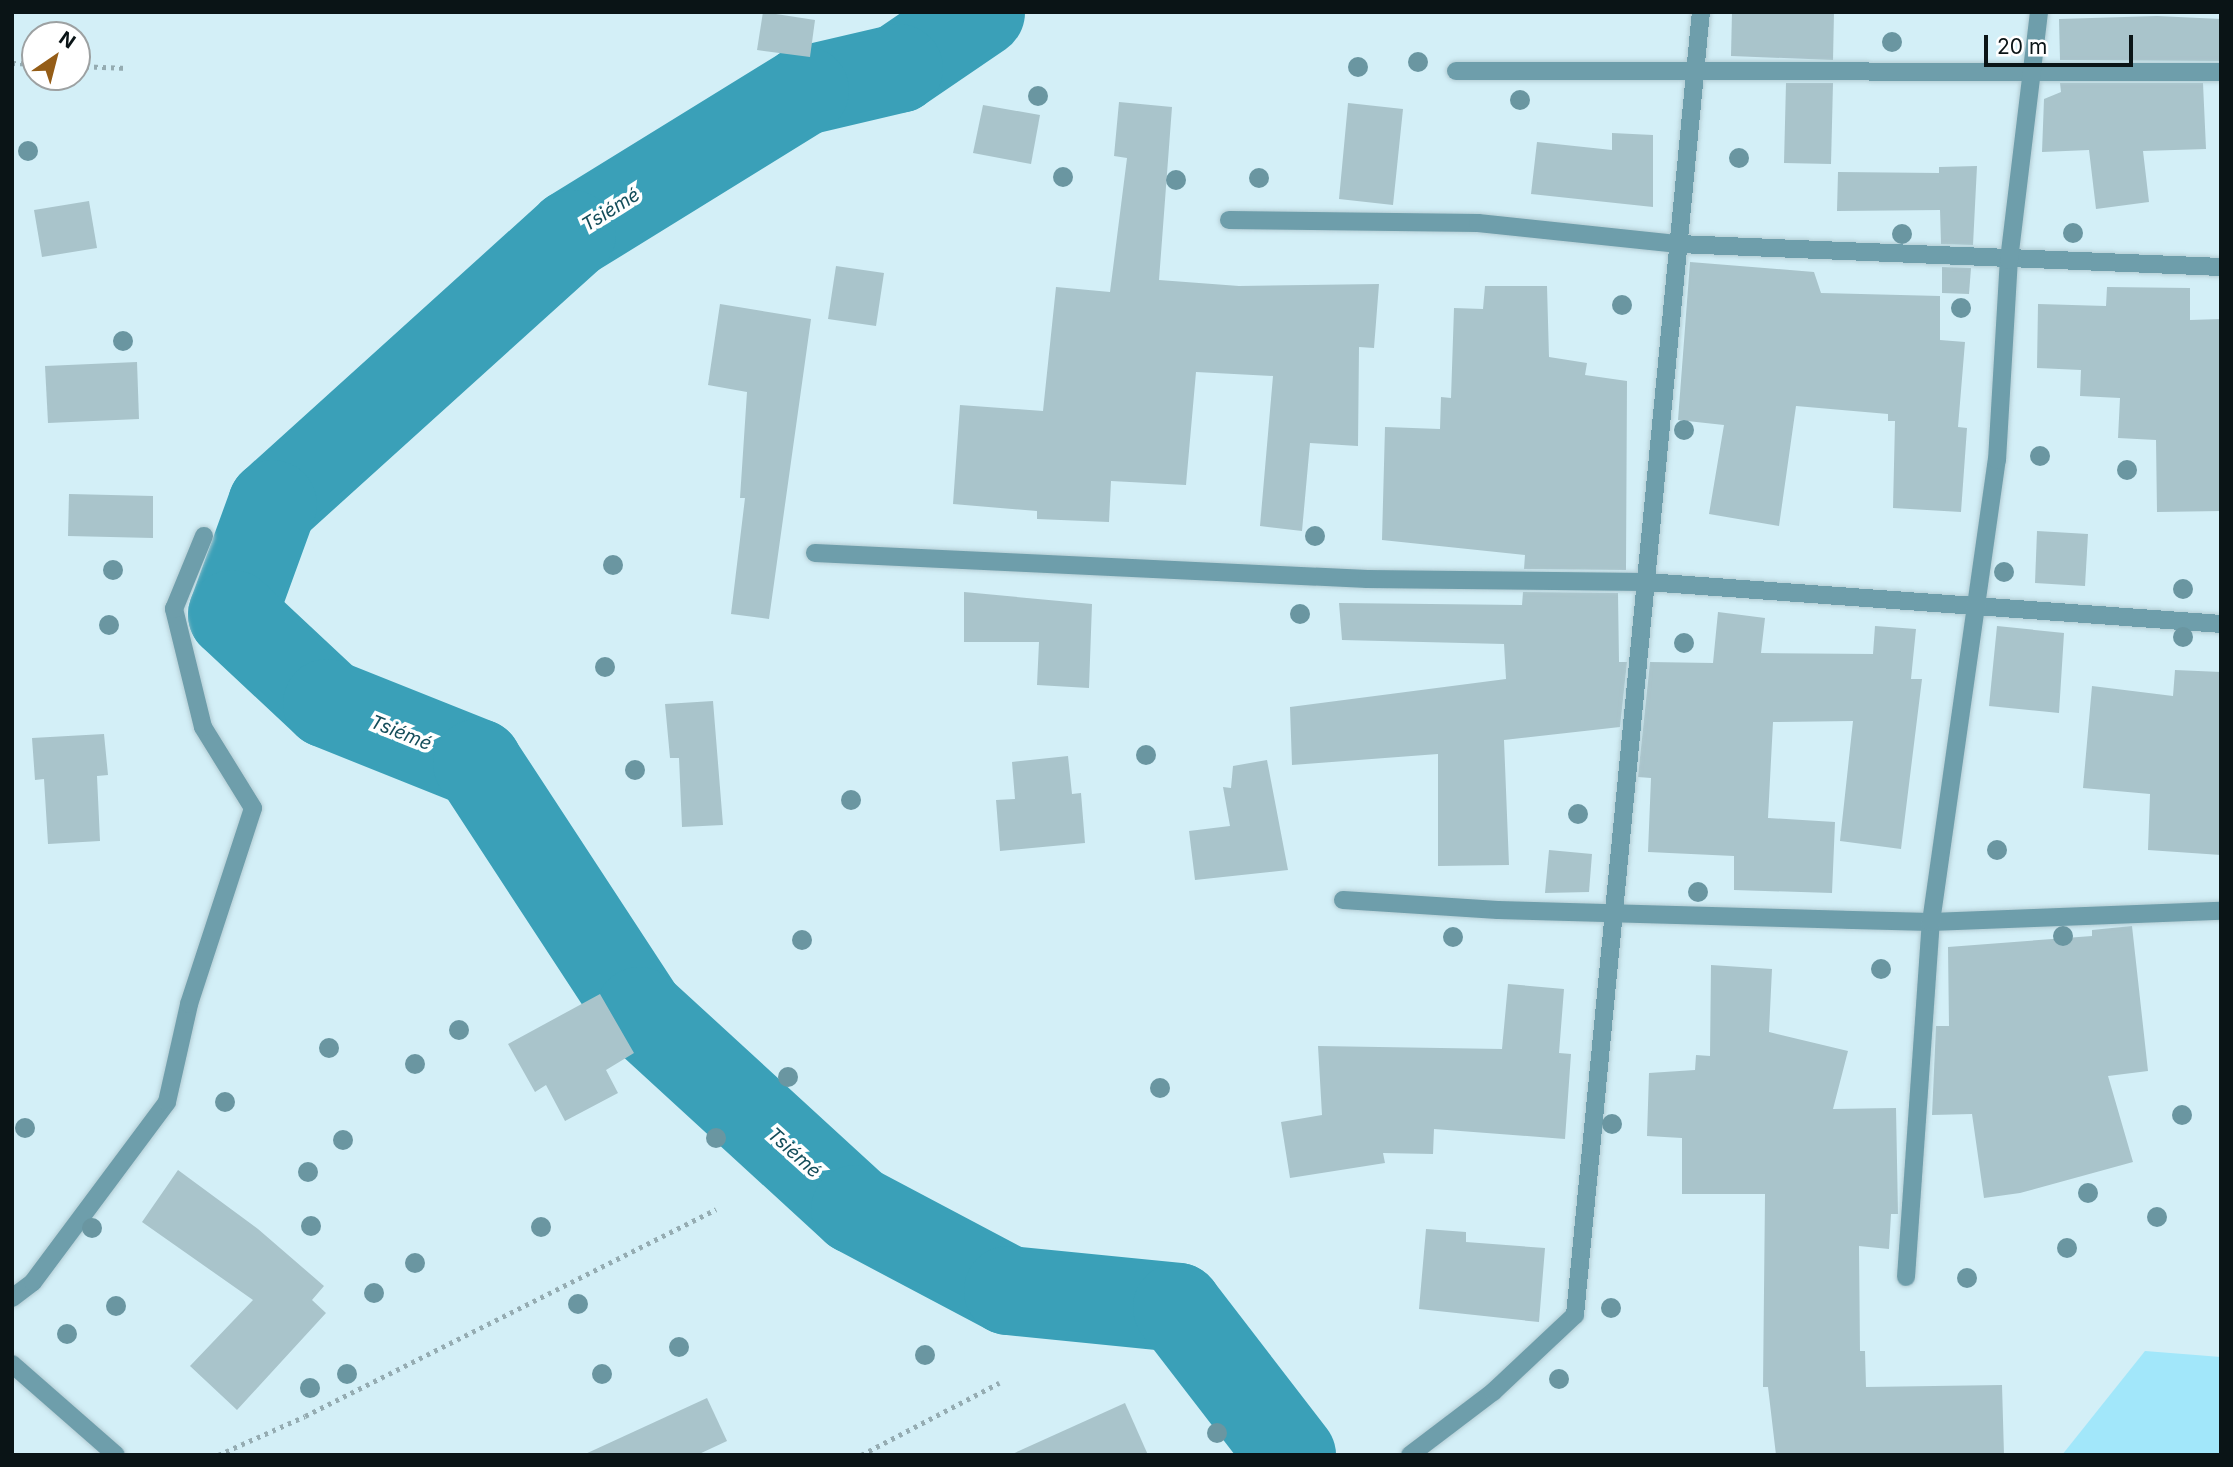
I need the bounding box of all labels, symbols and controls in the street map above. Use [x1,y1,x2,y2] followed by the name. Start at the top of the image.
[21,21,91,91] north arrow
[1988,21,2137,65] scale bar
[55,26,80,54] text: N
[1997,34,2047,59] text: 20 m
[578,183,644,237] water label: Tsiémé
[367,710,435,756] water label: Tsiémé
[763,1123,825,1183] water label: Tsiémé

